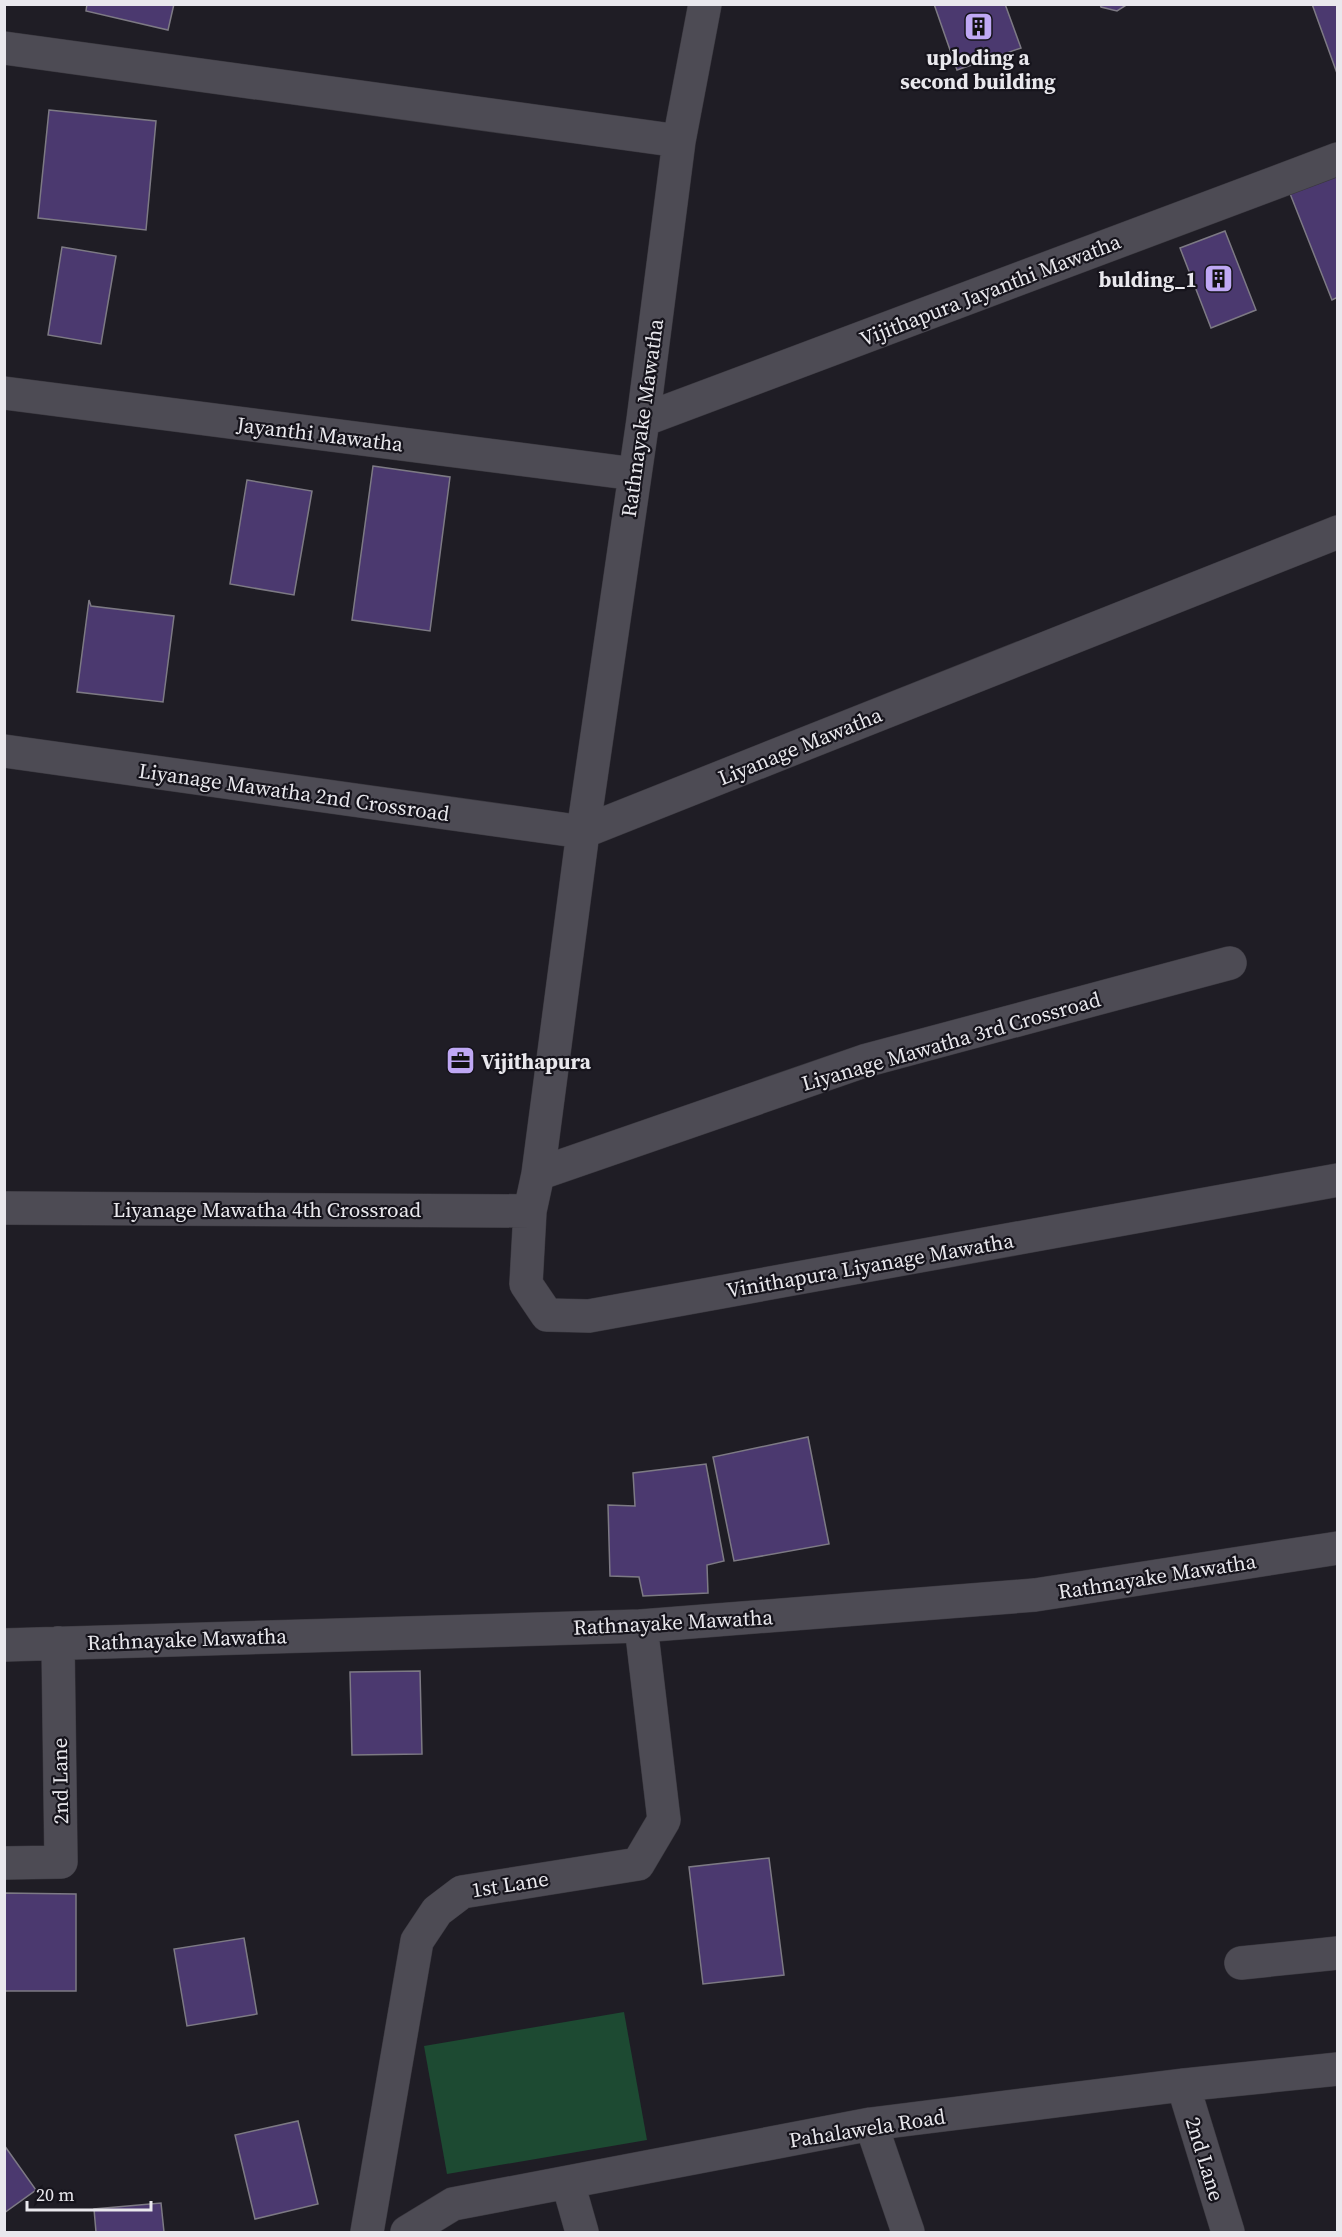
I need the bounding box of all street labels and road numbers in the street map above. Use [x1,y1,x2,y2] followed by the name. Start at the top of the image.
[855,227,1125,353] street label: Vijithapura Jayanthi Mawatha
[614,317,670,519] street label: Rathnayake Mawatha
[234,409,405,459] street label: Jayanthi Mawatha
[714,700,887,792] street label: Liyanage Mawatha
[137,756,451,828] street label: Liyanage Mawatha 2nd Crossroad
[798,984,1104,1098] street label: Liyanage Mawatha 3rd Crossroad
[113,1195,421,1224] street label: Liyanage Mawatha 4th Crossroad
[724,1225,1016,1305] street label: Vinithapura Liyanage Mawatha
[1056,1546,1258,1606] street label: Rathnayake Mawatha
[572,1602,774,1642] street label: Rathnayake Mawatha
[87,1621,288,1657] street label: Rathnayake Mawatha
[45,1737,75,1825] street label: 2nd Lane
[469,1864,551,1904] street label: 1st Lane
[787,2101,947,2155] street label: Pahalawela Road
[1178,2113,1232,2205] street label: 2nd Lane

